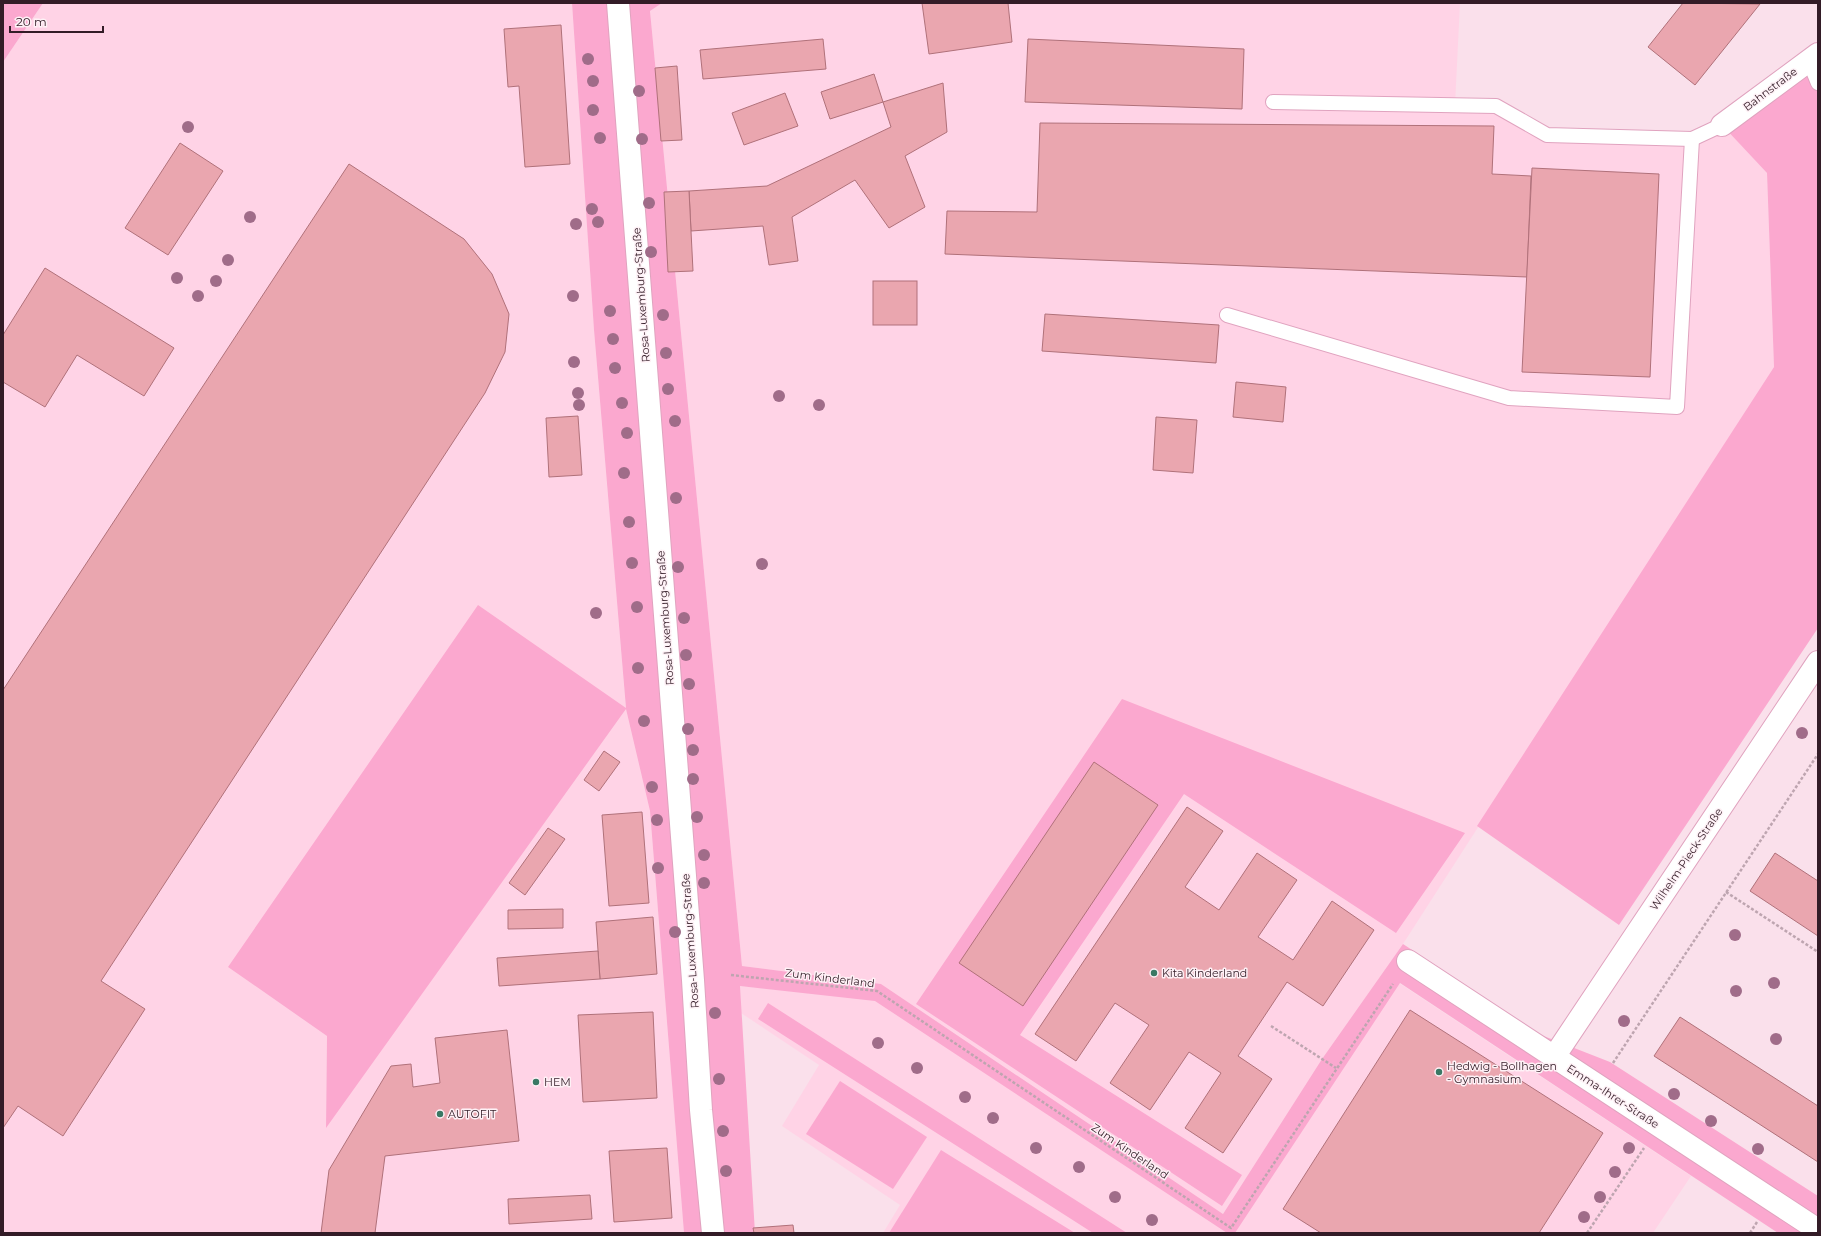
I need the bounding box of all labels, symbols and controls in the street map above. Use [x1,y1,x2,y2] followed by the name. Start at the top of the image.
[10,8,103,34] scale bar
[16,14,47,29] text: 20 m
[1740,64,1800,114] street label: Bahnstraße
[629,227,653,363] street label: Rosa-Luxemburg-Straße
[653,550,677,686] street label: Rosa-Luxemburg-Straße
[1647,805,1726,913] street label: Wilhelm-Pieck-Straße
[678,873,702,1009] street label: Rosa-Luxemburg-Straße
[784,966,876,990] street label: Zum Kinderland
[1162,966,1247,980] place label: Kita Kinderland
[1149,968,1159,978] marker: Kita Kinderland
[1447,1059,1557,1086] place label: Hedwig - Bollhagen - Gymnasium
[1564,1061,1662,1131] street label: Emma-Ihrer-Straße
[1434,1067,1444,1077] marker: Hedwig - Bollhagen - Gymnasium
[544,1075,571,1089] place label: HEM
[531,1077,541,1087] marker: HEM
[448,1107,497,1121] place label: AUTOFIT
[435,1109,445,1119] marker: AUTOFIT
[1089,1120,1171,1182] street label: Zum Kinderland

